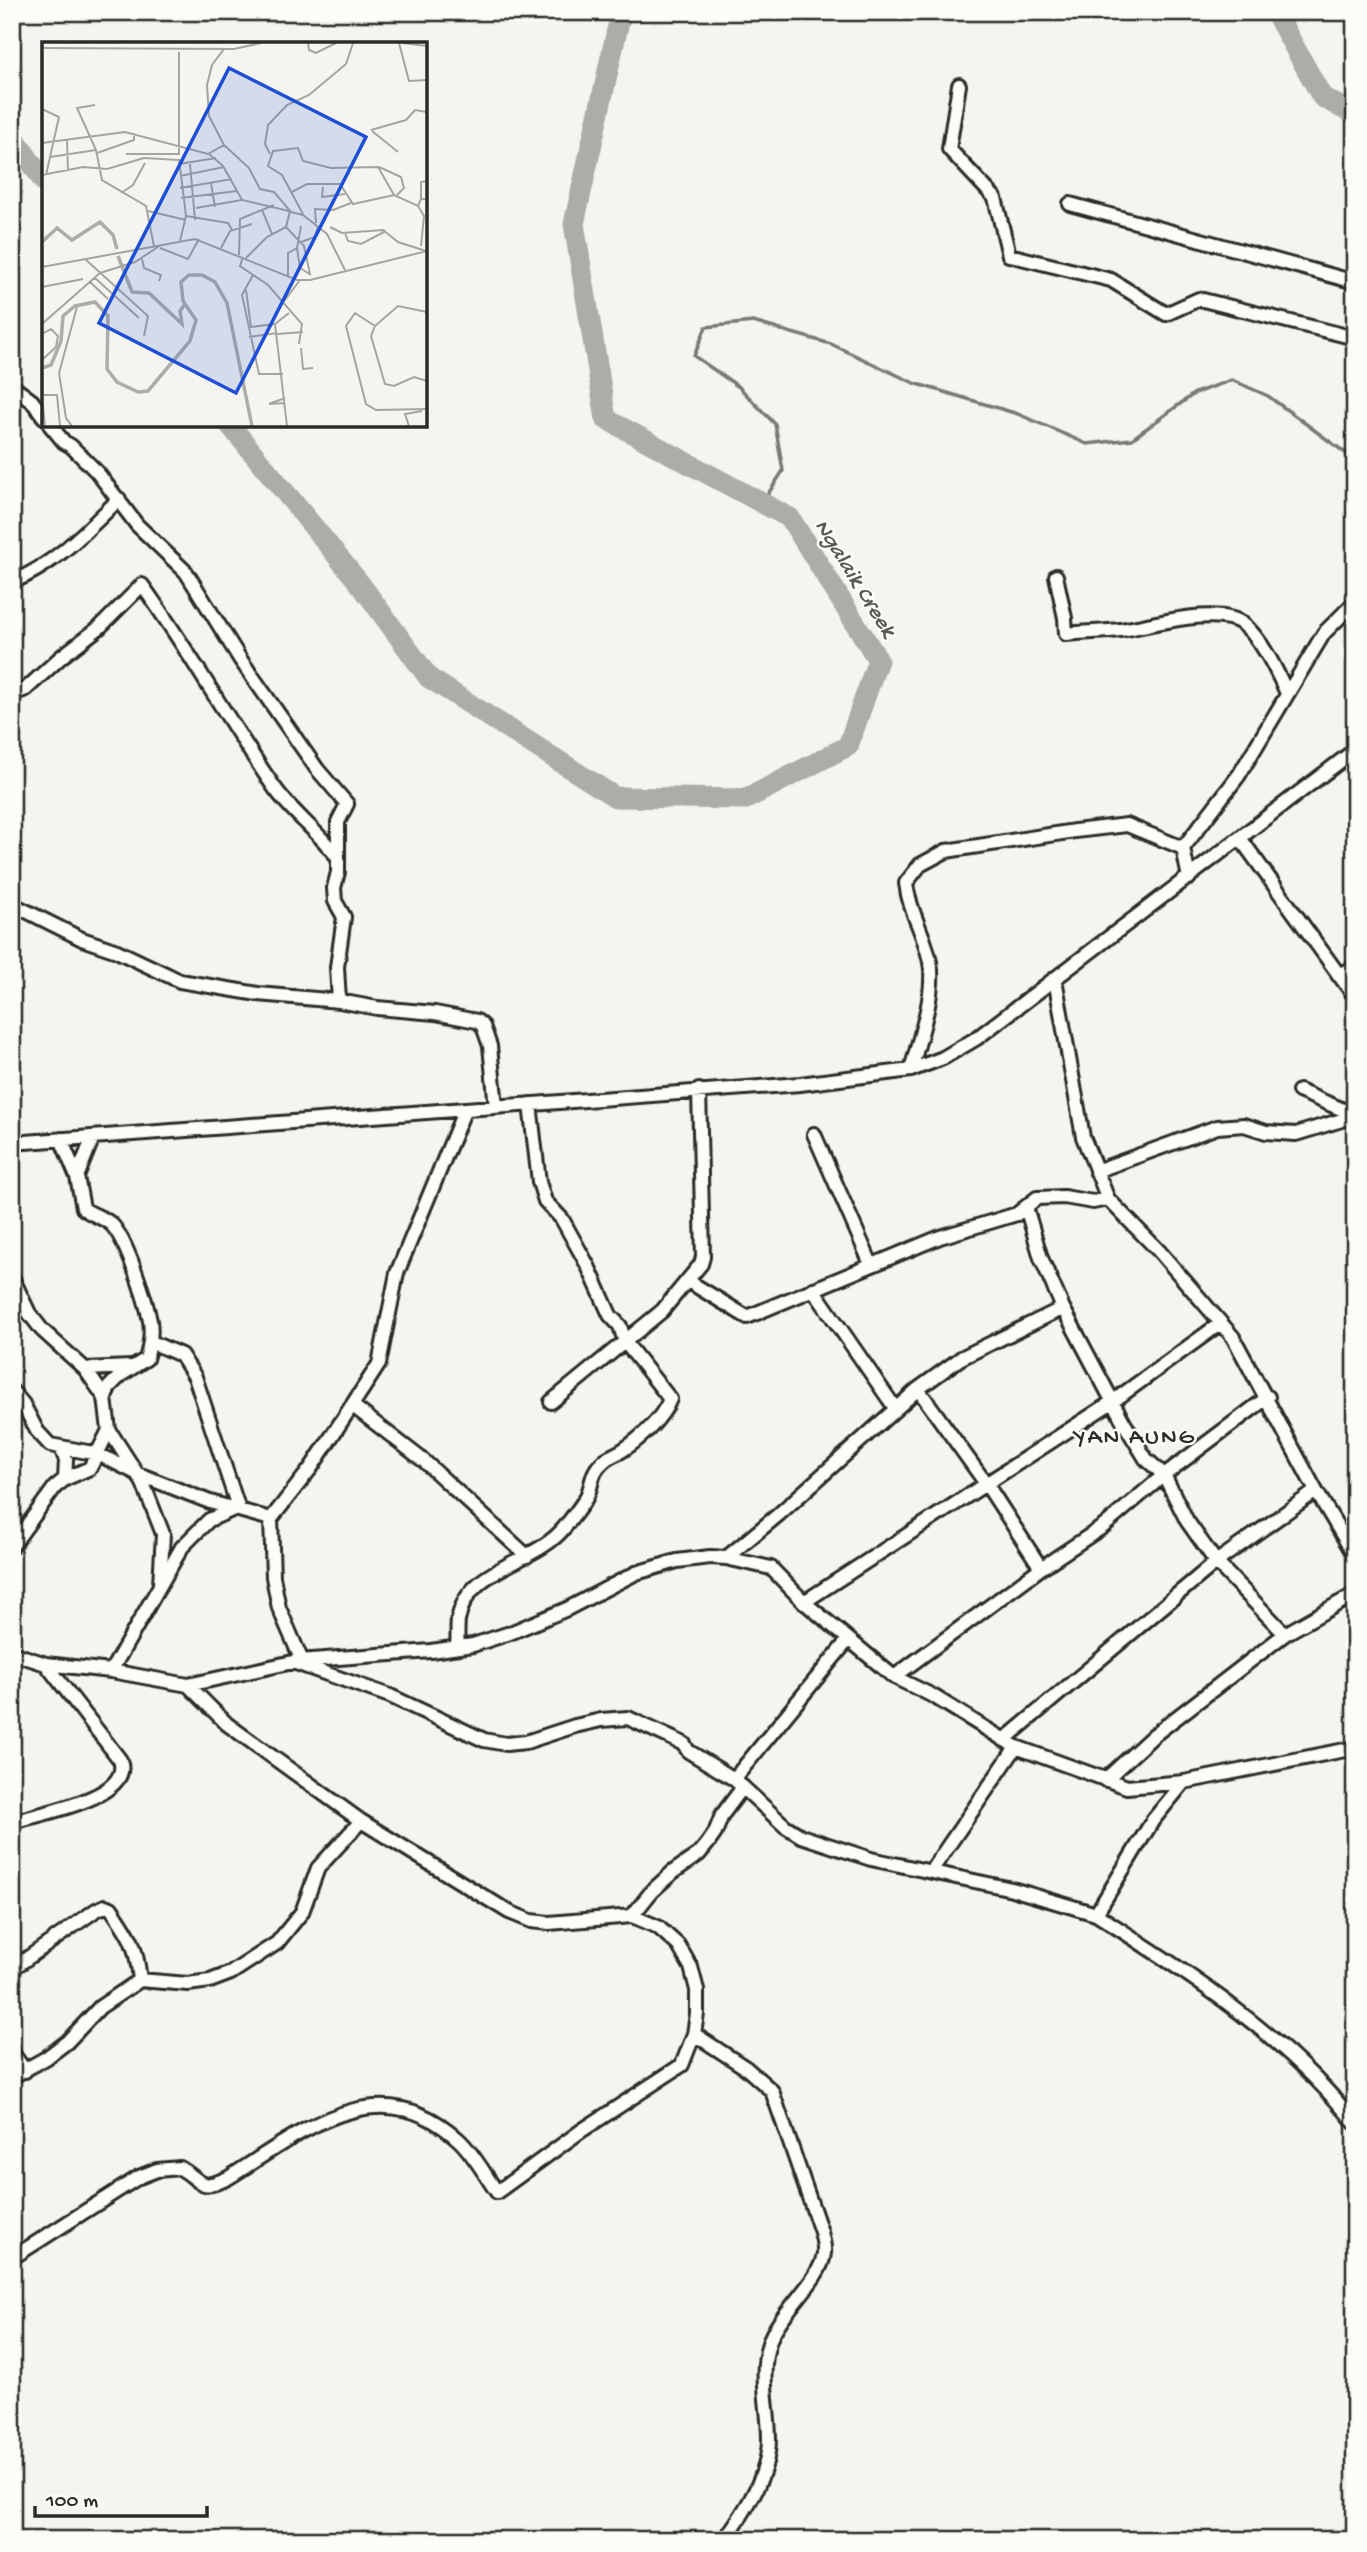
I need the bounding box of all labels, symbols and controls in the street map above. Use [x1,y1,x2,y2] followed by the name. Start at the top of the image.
[42,42,427,427] inset map
[807,515,902,645] water label: Ngalaik Creek
[1072,1424,1196,1453] district label: YAN AUNG
[35,2475,206,2519] scale bar
[45,2490,98,2515] text: 100 m

